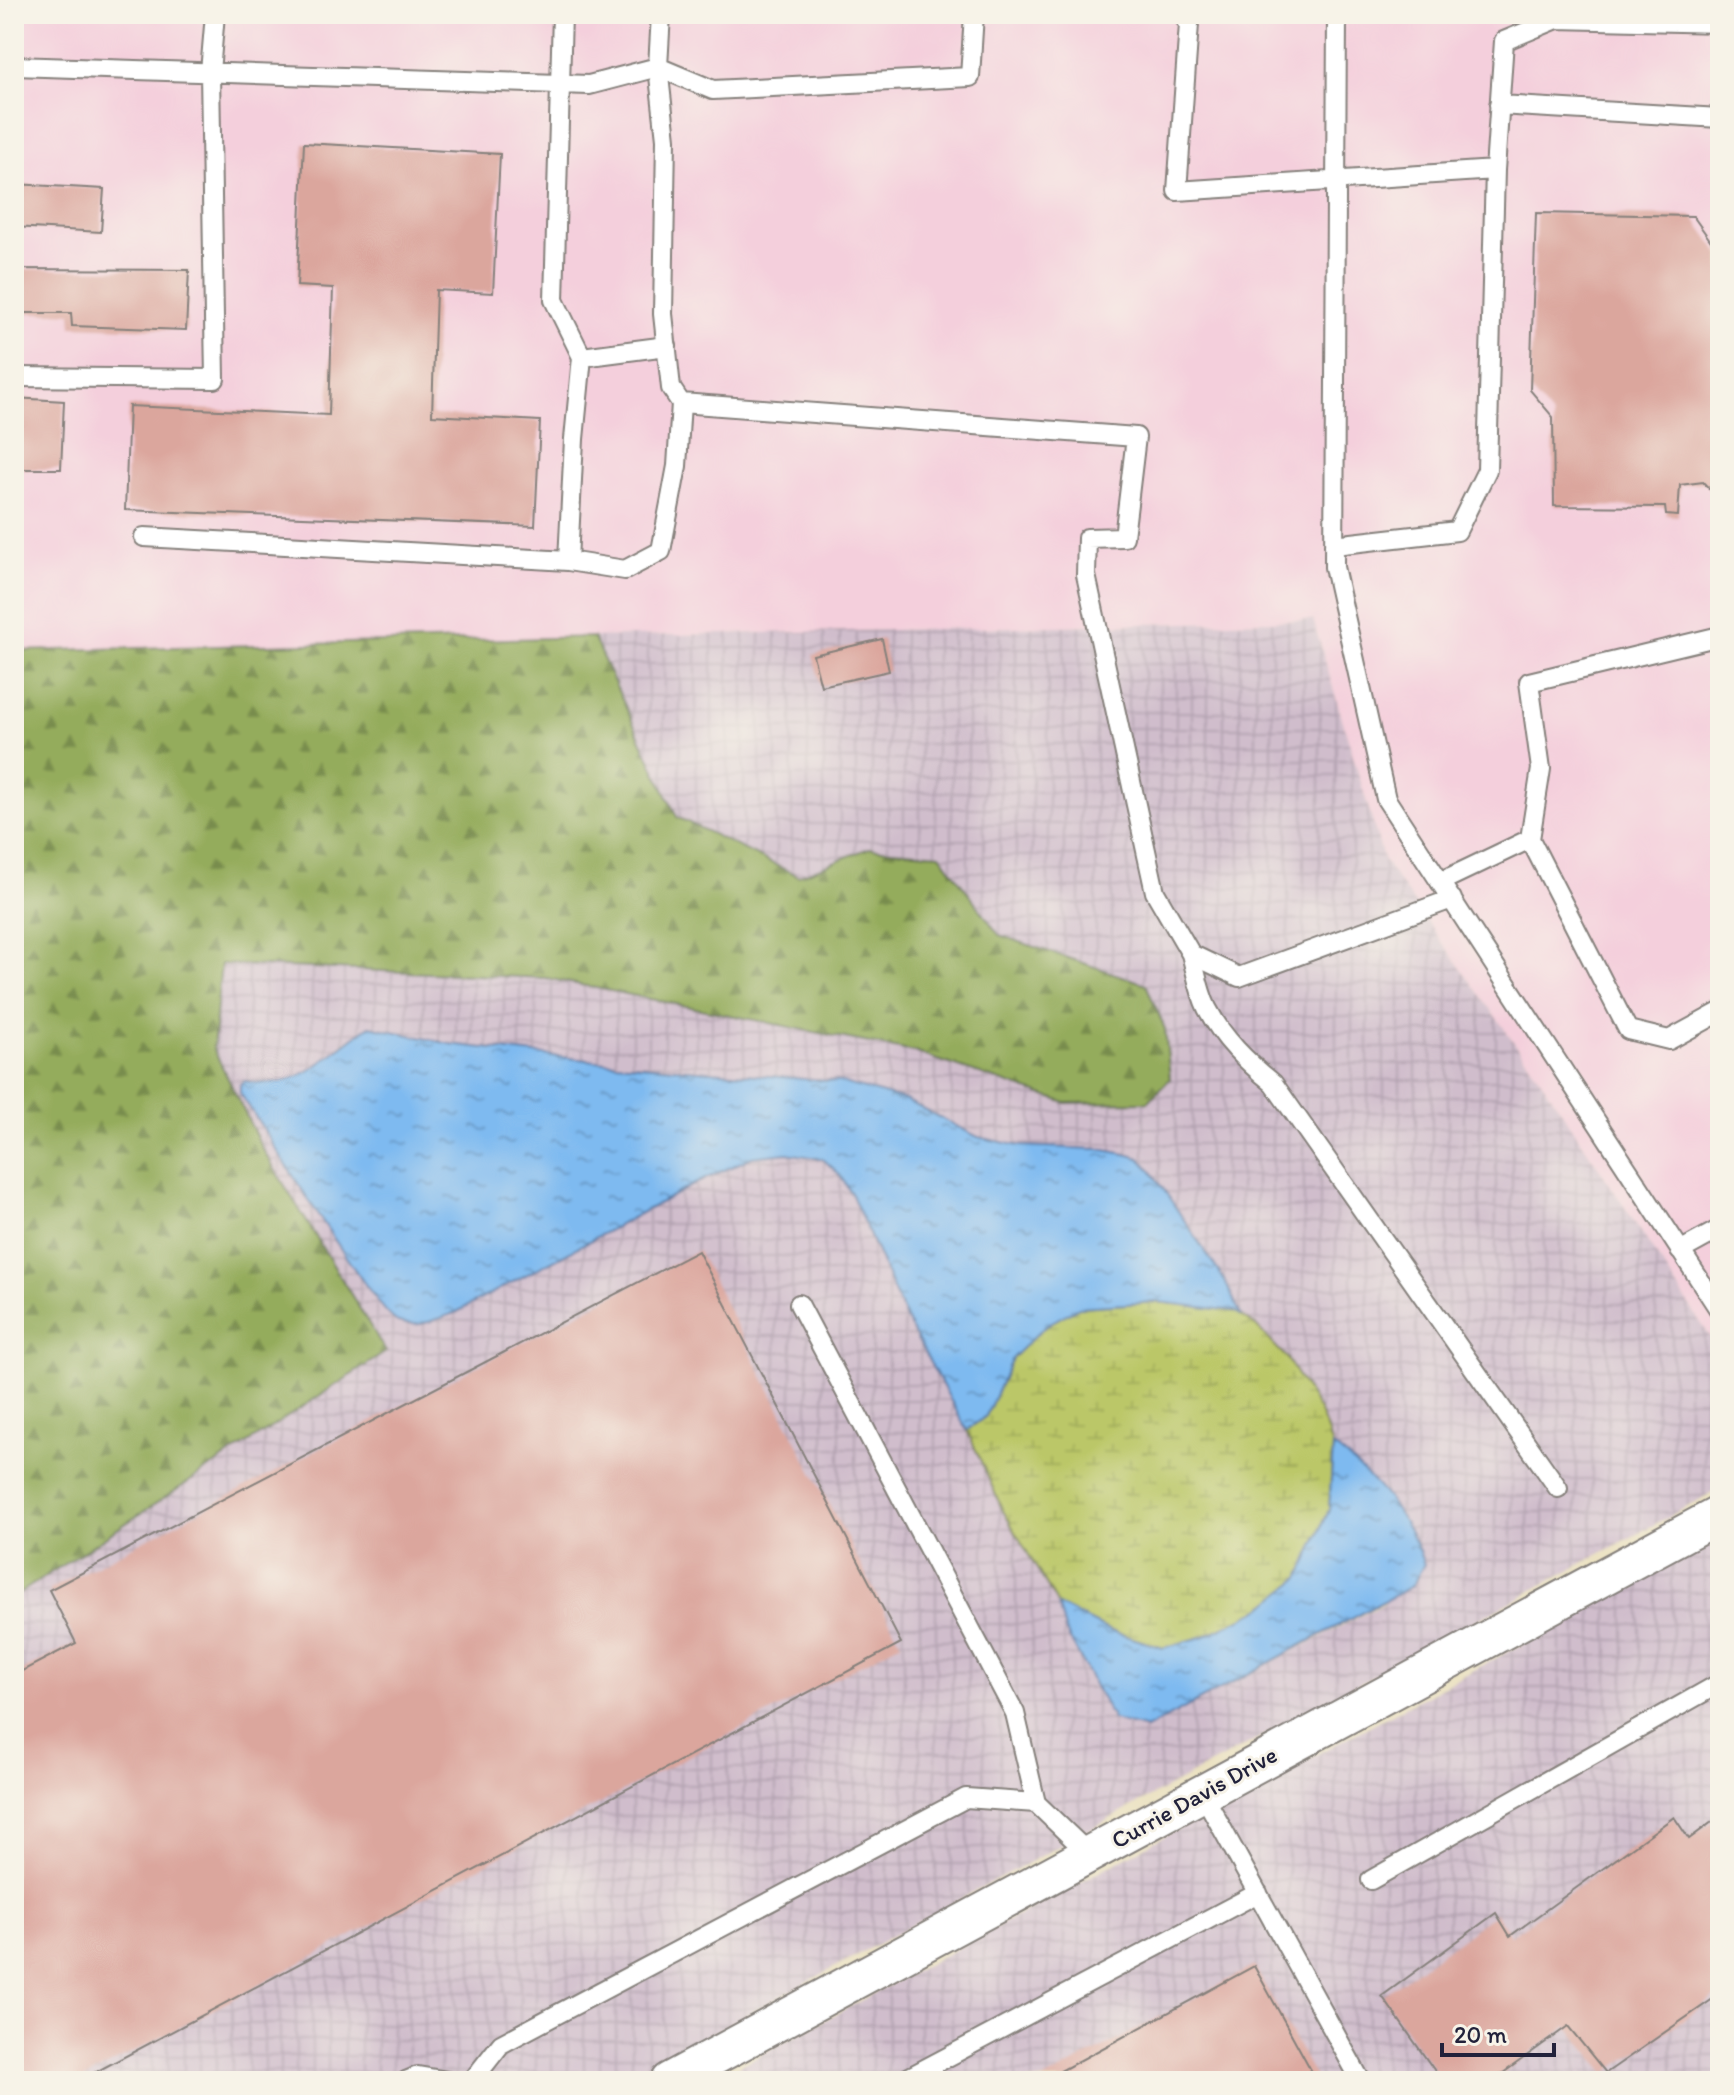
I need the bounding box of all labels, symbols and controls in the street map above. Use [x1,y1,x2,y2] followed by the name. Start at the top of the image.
[1106,1740,1282,1854] street label: Currie Davis Drive
[1442,2007,1554,2057] scale bar
[1454,2020,1507,2049] text: 20 m

